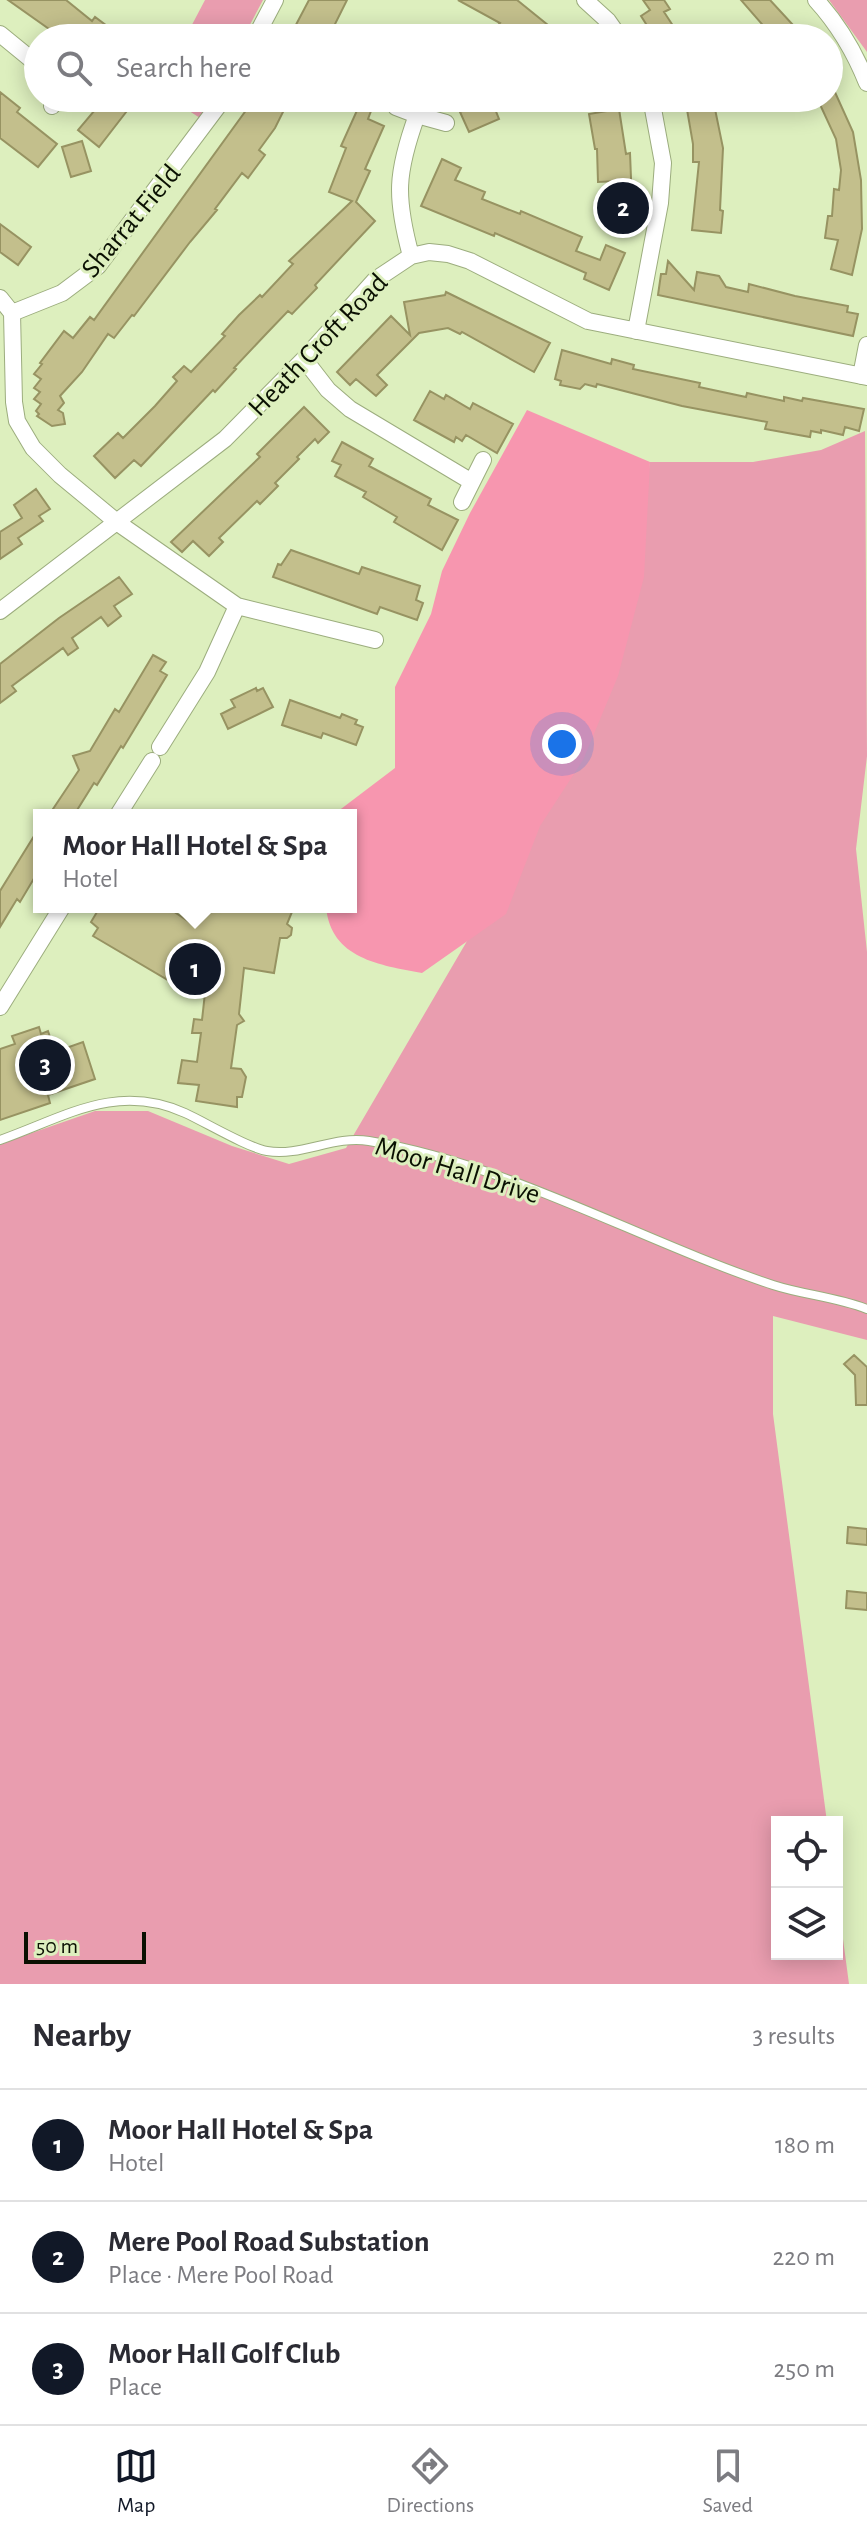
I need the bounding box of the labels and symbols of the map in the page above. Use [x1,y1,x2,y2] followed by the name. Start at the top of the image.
[77,160,187,283] street label: Sharrat Field
[597,178,649,238] pin: 2
[244,269,393,422] street label: Heath Croft Road
[542,724,582,764] your location
[169,939,221,999] pin: 1
[19,1035,71,1095] pin: 3
[372,1133,543,1209] street label: Moor Hall Drive
[24,1928,146,1964] scale bar

